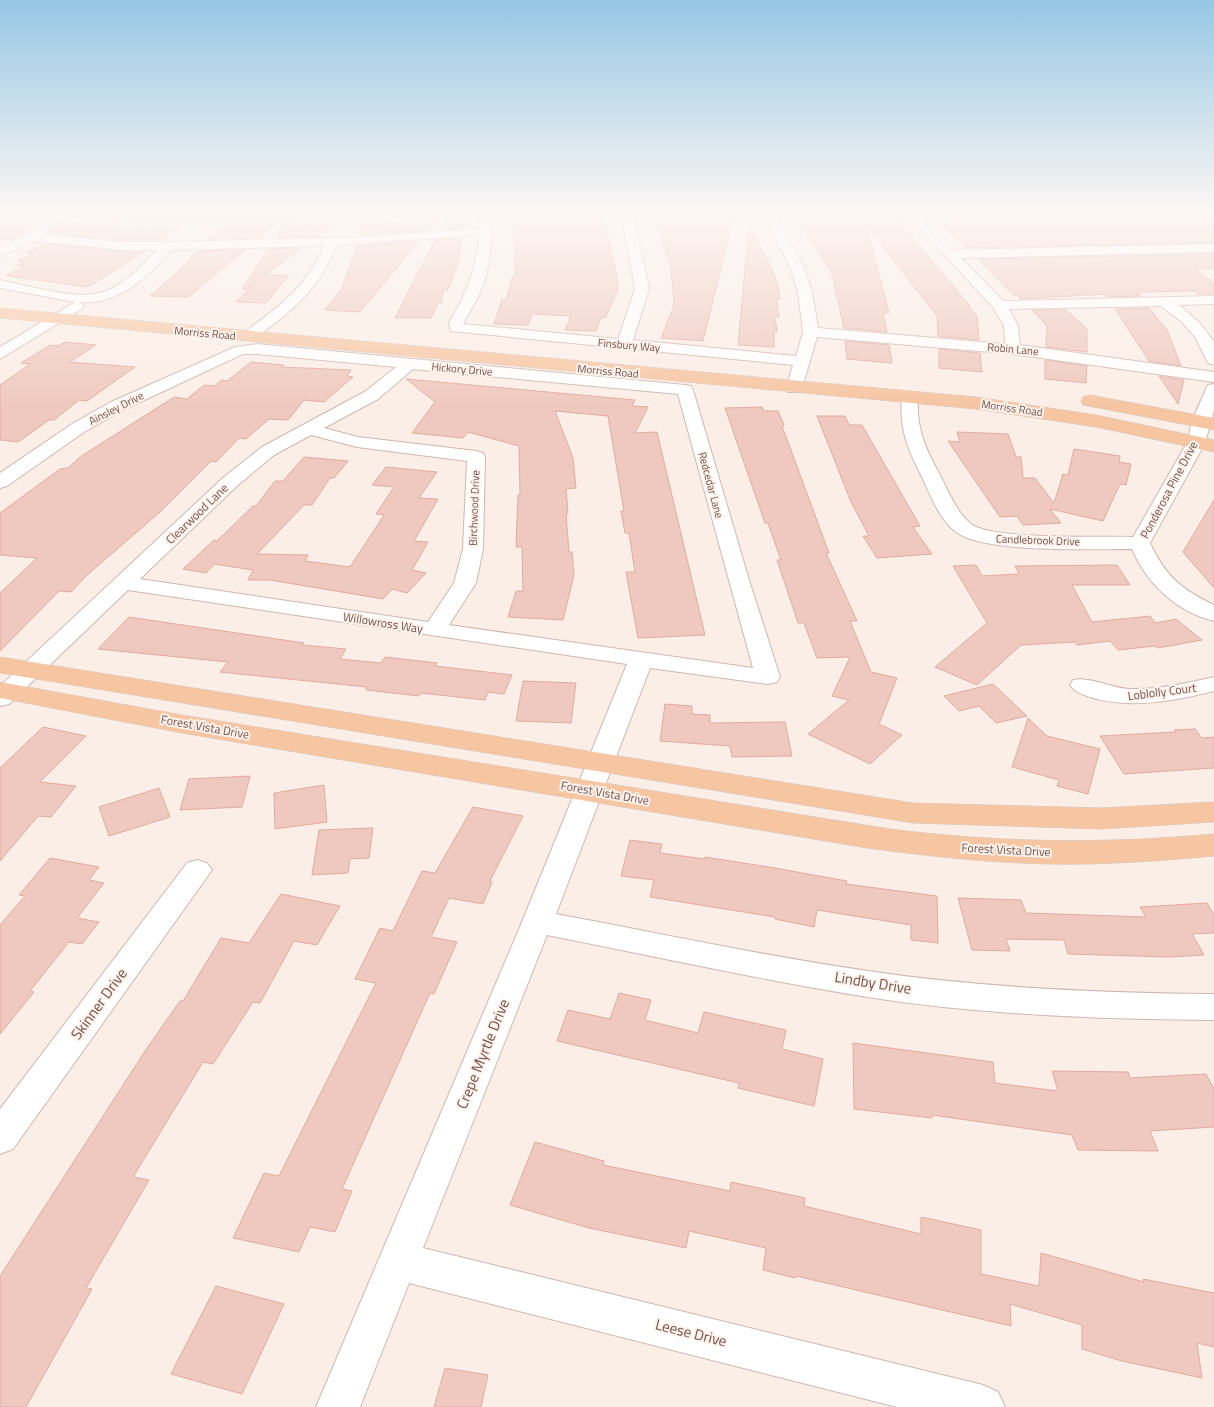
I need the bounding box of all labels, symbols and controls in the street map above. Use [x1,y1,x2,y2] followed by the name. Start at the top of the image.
[174,322,236,344] street label: Morriss Road
[597,334,662,356] street label: Finsbury Way
[987,339,1040,359] street label: Robin Lane
[431,358,494,380] street label: Hickory Drive
[577,360,639,382] street label: Morriss Road
[86,387,147,429] street label: Ainsley Drive
[980,396,1044,420] street label: Morriss Road
[1135,438,1202,542] street label: Ponderosa Pine Drive
[694,450,728,520] street label: Redcedar Lane
[465,469,483,546] street label: Birchwood Drive
[161,479,232,548] street label: Clearwood Lane
[996,531,1081,549] street label: Candlebrook Drive
[342,607,425,638] street label: Willowross Way
[1127,678,1198,705] street label: Loblolly Court
[159,709,251,744] street label: Forest Vista Drive
[559,775,651,810] street label: Forest Vista Drive
[961,838,1051,861] street label: Forest Vista Drive
[65,963,132,1044] street label: Skinner Drive
[833,965,913,1000] street label: Lindby Drive
[450,995,515,1112] street label: Crepe Myrtle Drive
[653,1313,729,1352] street label: Leese Drive

